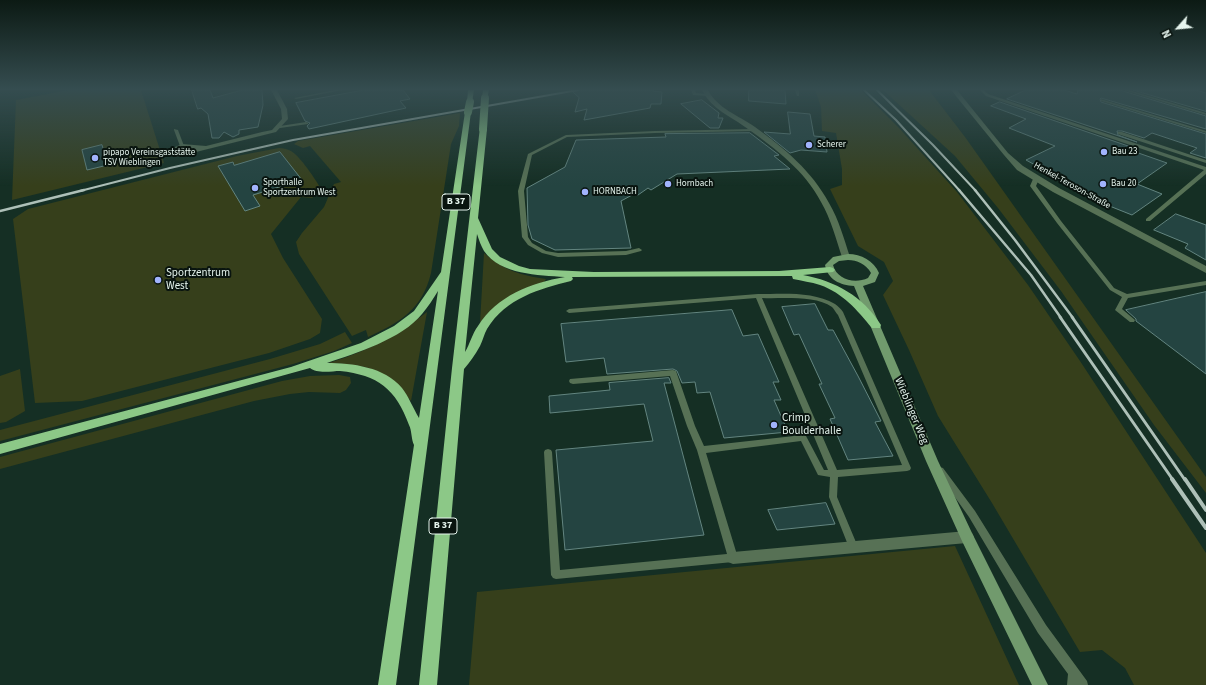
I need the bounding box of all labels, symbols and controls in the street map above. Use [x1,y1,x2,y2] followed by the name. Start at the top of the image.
[1158,8,1198,48] north arrow
[1159,27,1175,40] text: N
[804,140,814,150] marker: Scherer
[817,140,846,150] place label: Scherer
[1099,147,1109,157] marker: Bau 23
[1112,147,1137,157] place label: Bau 23
[103,148,195,169] place label: pipapo Vereinsgaststätte TSV Wieblingen
[90,153,100,163] marker: pipapo Vereinsgaststätte TSV Wieblingen
[1032,160,1112,212] street label: Henkel-Teroson-Straße
[263,178,335,199] place label: Sporthalle Sportzentrum West
[663,179,673,189] marker: Hornbach
[676,179,713,189] place label: Hornbach
[1098,179,1108,189] marker: Bau 20
[1111,179,1136,189] place label: Bau 20
[250,183,260,193] marker: Sporthalle Sportzentrum West
[580,187,590,197] marker: HORNBACH
[593,187,637,197] place label: HORNBACH
[442,194,470,210] road number: B 37
[166,267,230,293] place label: Sportzentrum West
[153,275,163,285] marker: Sportzentrum West
[891,376,931,446] street label: Wieblinger Weg
[782,412,841,438] place label: Crimp Boulderhalle
[769,420,779,430] marker: Crimp Boulderhalle
[429,518,457,534] road number: B 37

